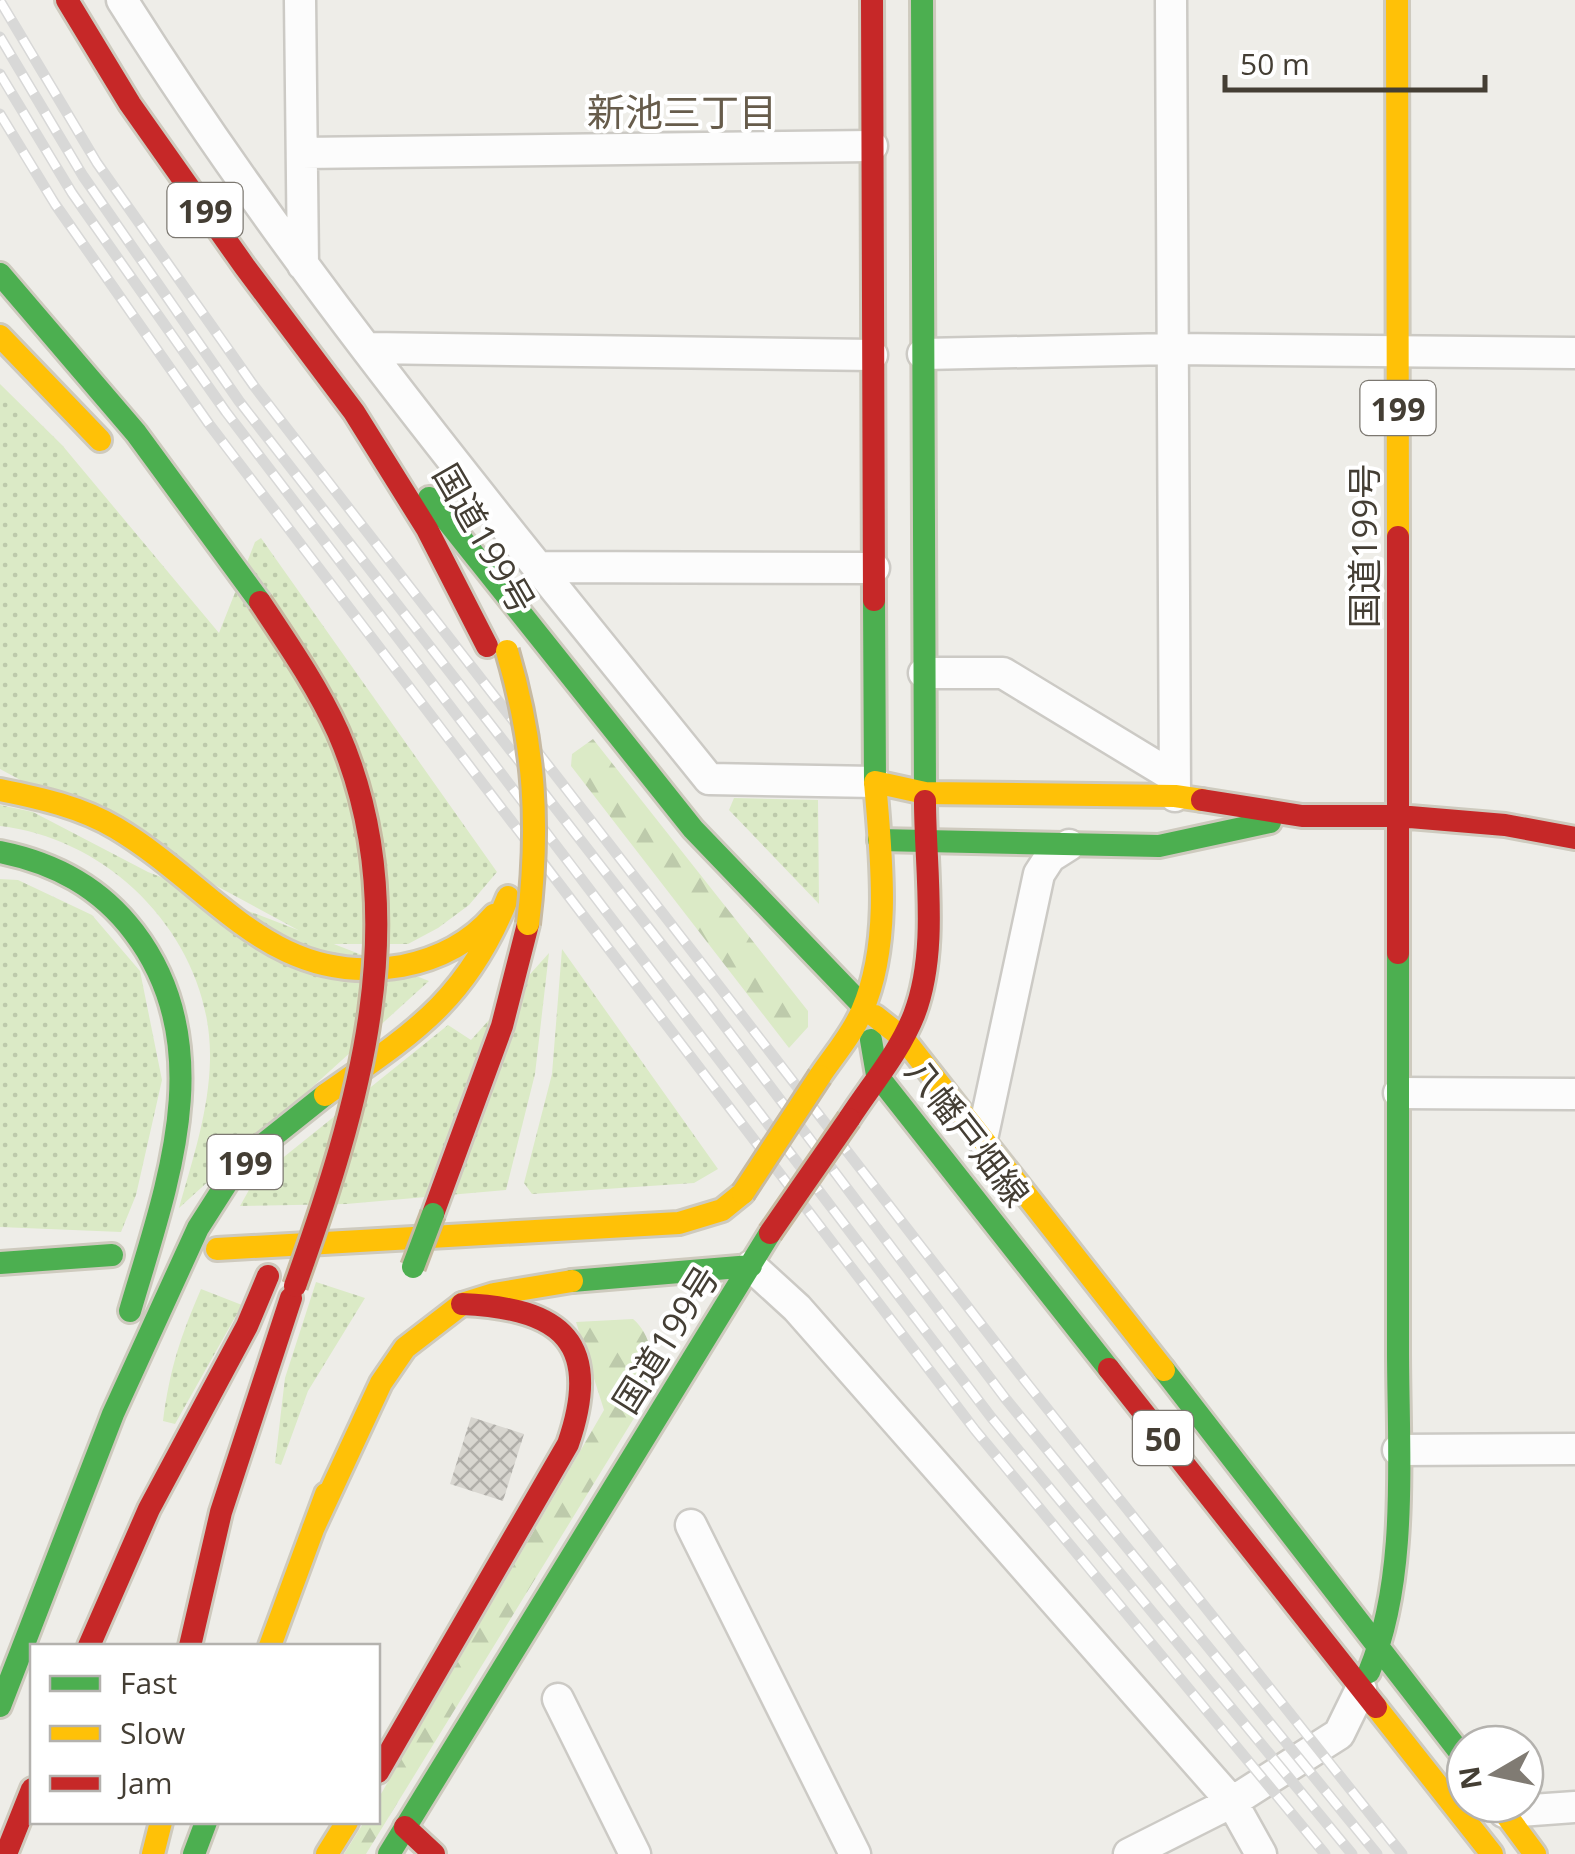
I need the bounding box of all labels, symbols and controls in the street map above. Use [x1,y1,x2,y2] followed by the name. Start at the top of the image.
[1225,30,1485,92] scale bar
[1240,43,1310,84] text: 50 m
[587,85,777,137] district label: 新池三丁目
[168,183,242,237] road number: 199
[1360,381,1436,435] road number: 199
[423,455,547,621] street label: 国道199号
[1340,463,1387,629] street label: 国道199号
[896,1049,1040,1215] street label: 八幡戸畑線
[208,1135,282,1189] road number: 199
[601,1257,729,1421] street label: 国道199号
[1133,1411,1193,1465] road number: 50
[30,1644,380,1824] legend
[120,1662,177,1703] text: Fast
[120,1712,185,1753] text: Slow
[1445,1724,1545,1824] north arrow
[117,1762,173,1803] text: Jam
[1449,1764,1490,1792] text: N

